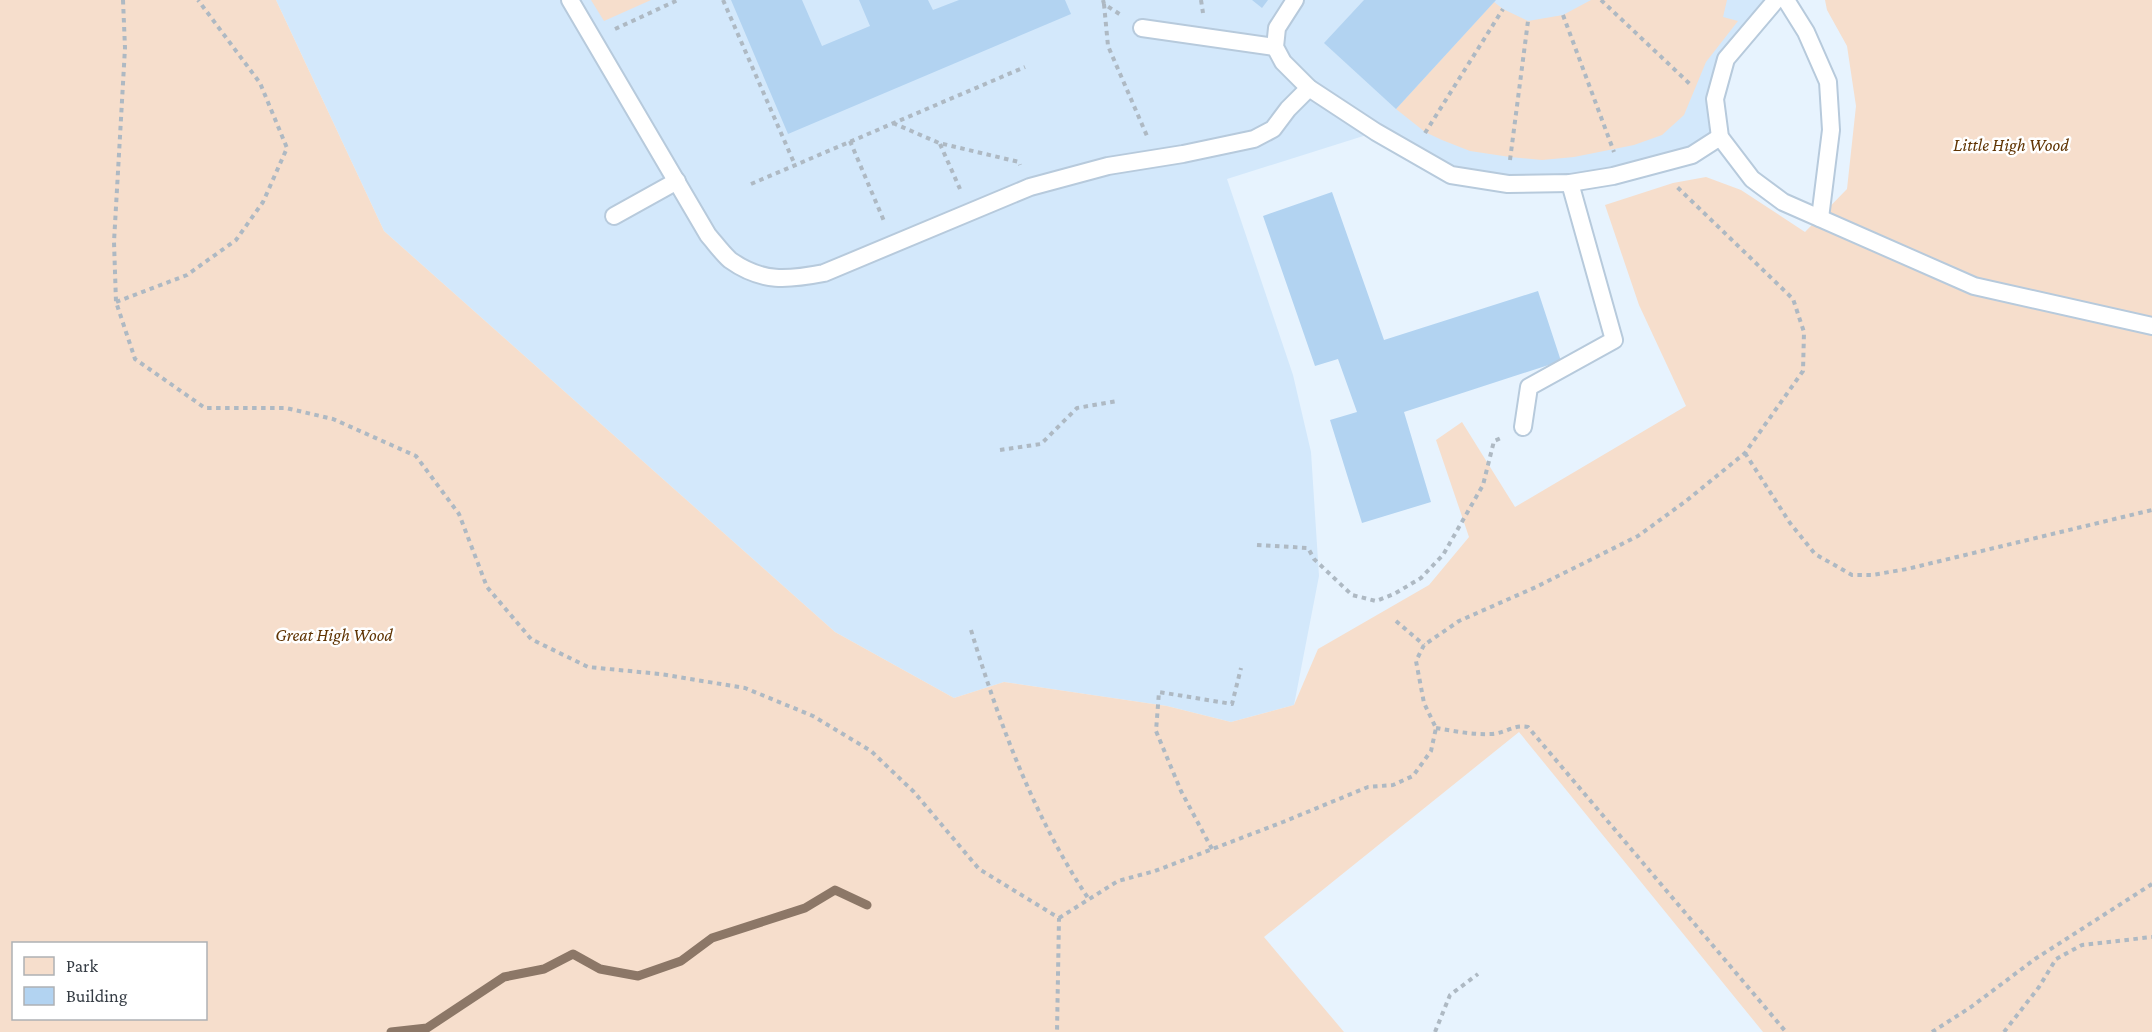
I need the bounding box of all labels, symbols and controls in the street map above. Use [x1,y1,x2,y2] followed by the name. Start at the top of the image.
[1953,135,2069,155] park label: Little High Wood
[275,625,393,645] park label: Great High Wood
[12,942,207,1020] legend
[66,956,98,976] text: Park
[66,986,128,1006] text: Building

